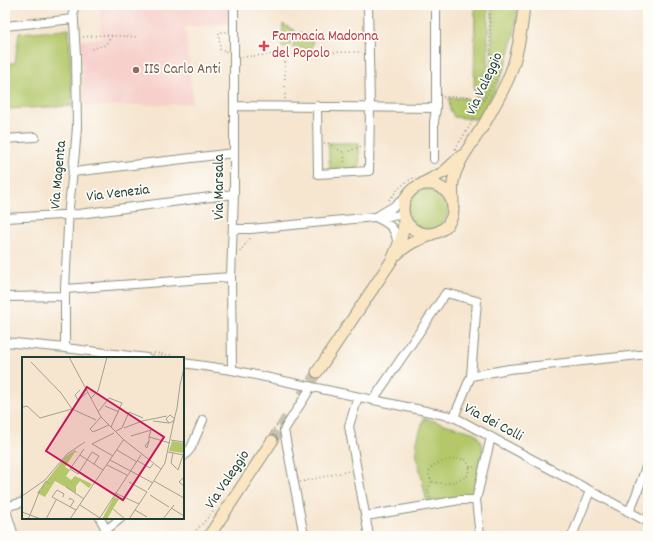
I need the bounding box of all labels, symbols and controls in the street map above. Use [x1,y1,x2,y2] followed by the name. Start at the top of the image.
[272,26,379,65] place label: Farmacia Madonna del Popolo
[259,41,269,51] marker: Farmacia Madonna del Popolo
[461,49,509,119] street label: Via Valeggio
[144,59,221,81] place label: IIS Carlo Anti
[131,65,141,75] marker: IIS Carlo Anti
[45,139,73,210] street label: Via Magenta
[209,153,231,220] street label: Via Marsala
[85,179,152,209] street label: Via Venezia
[22,357,184,519] inset map
[459,398,527,448] street label: Via dei Colli
[200,446,256,514] street label: Via Valeggio

